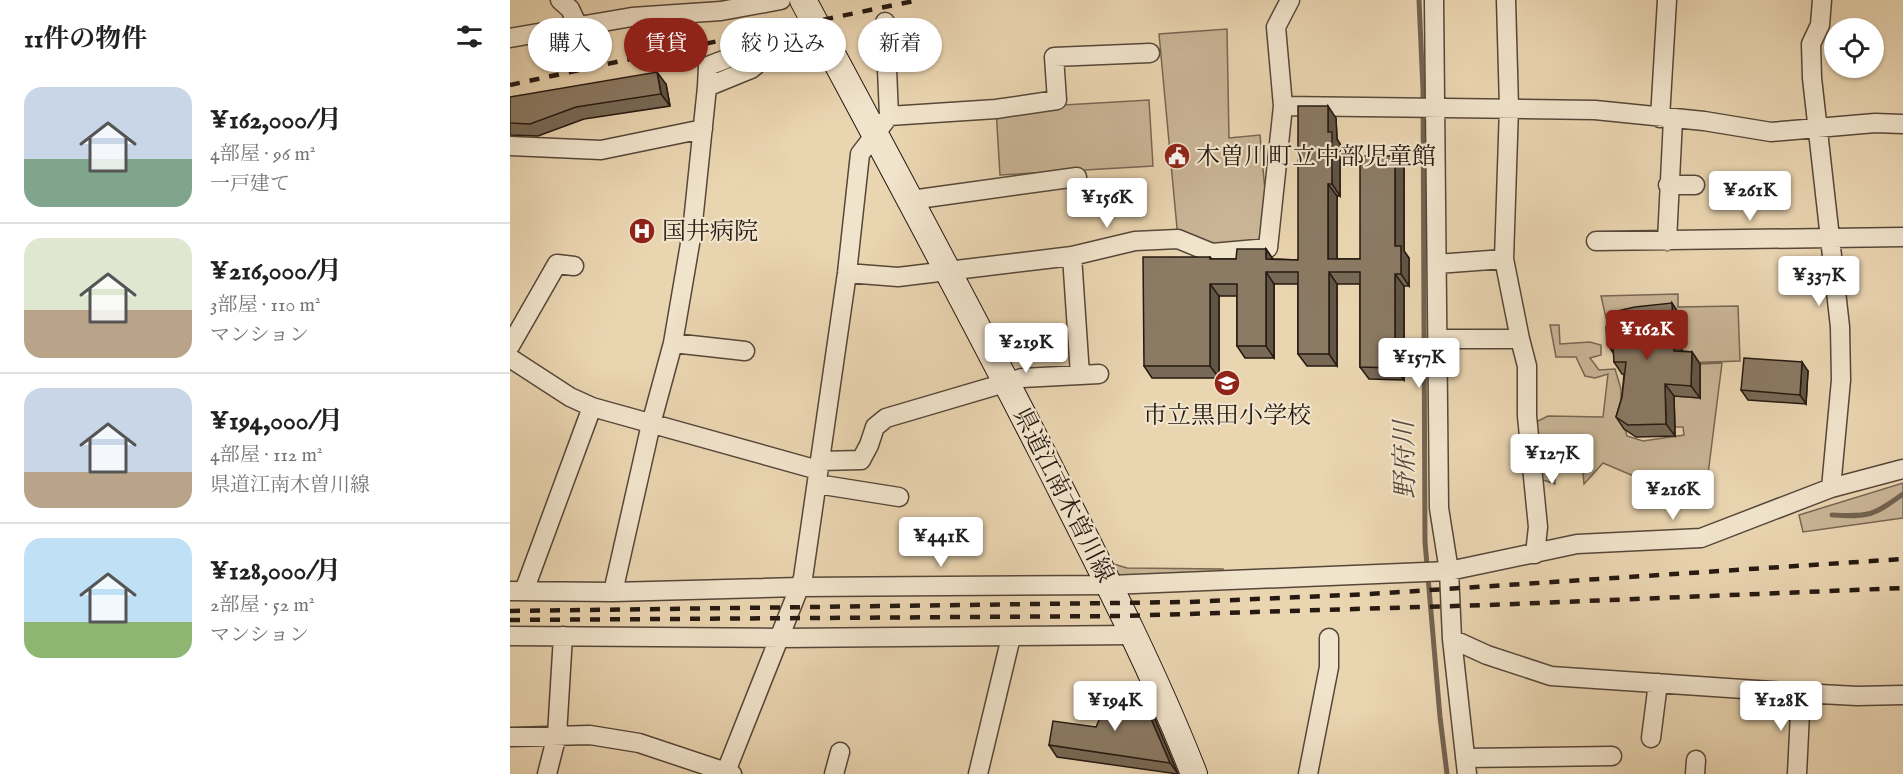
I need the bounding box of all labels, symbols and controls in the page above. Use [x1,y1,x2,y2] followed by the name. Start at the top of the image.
[528,18,612,72] chip: 購入
[624,18,708,72] chip: 賃貸
[720,18,846,72] chip: 絞り込み
[858,18,942,72] chip: 新着
[1824,18,1884,78] map controls
[1824,18,1884,78] button: locate
[453,20,486,53] icon: filters
[24,23,147,56] text: 11件の物件
[210,104,342,137] text: ¥162,000/月
[72,111,144,183] icon: home
[1162,141,1192,171] public building icon: 木曽川町立中部児童館
[210,142,316,167] text: 4部屋 · 96 m²
[1196,142,1436,173] place label: 木曽川町立中部児童館
[1708,171,1792,222] pin: ¥261K
[210,172,290,197] text: 一戸建て
[1065,178,1149,229] pin: ¥156K
[1723,178,1777,203] text: ¥261K
[1081,185,1133,210] text: ¥156K
[627,216,657,246] hospital icon: 国井病院
[662,217,758,248] place label: 国井病院
[210,255,342,288] text: ¥216,000/月
[1777,256,1861,307] pin: ¥337K
[72,262,144,334] icon: home
[1792,263,1846,288] text: ¥337K
[210,293,321,318] text: 3部屋 · 110 m²
[1605,310,1689,361] pin: ¥162K
[1620,317,1674,342] text: ¥162K
[210,323,309,348] text: マンション
[984,323,1068,374] pin: ¥219K
[999,330,1053,355] text: ¥219K
[1377,338,1461,389] pin: ¥157K
[1392,345,1446,370] text: ¥157K
[1212,368,1242,398] school or university icon: 市立黒田小学校
[1143,401,1311,432] place label: 市立黒田小学校
[1005,403,1120,588] street label: 県道江南木曽川線
[210,405,343,438] text: ¥194,000/月
[72,412,144,484] icon: home
[1388,418,1423,499] water label: 野府川
[1510,434,1594,485] pin: ¥127K
[1524,441,1580,466] text: ¥127K
[210,443,323,468] text: 4部屋 · 112 m²
[1631,470,1715,521] pin: ¥216K
[210,473,370,498] text: 県道江南木曽川線
[1646,477,1700,502] text: ¥216K
[899,517,983,568] pin: ¥441K
[913,524,969,549] text: ¥441K
[210,555,341,588] text: ¥128,000/月
[72,562,144,634] icon: home
[210,593,314,618] text: 2部屋 · 52 m²
[210,623,309,648] text: マンション
[1073,681,1157,732] pin: ¥194K
[1739,681,1823,732] pin: ¥128K
[1088,688,1142,713] text: ¥194K
[1754,688,1808,713] text: ¥128K

